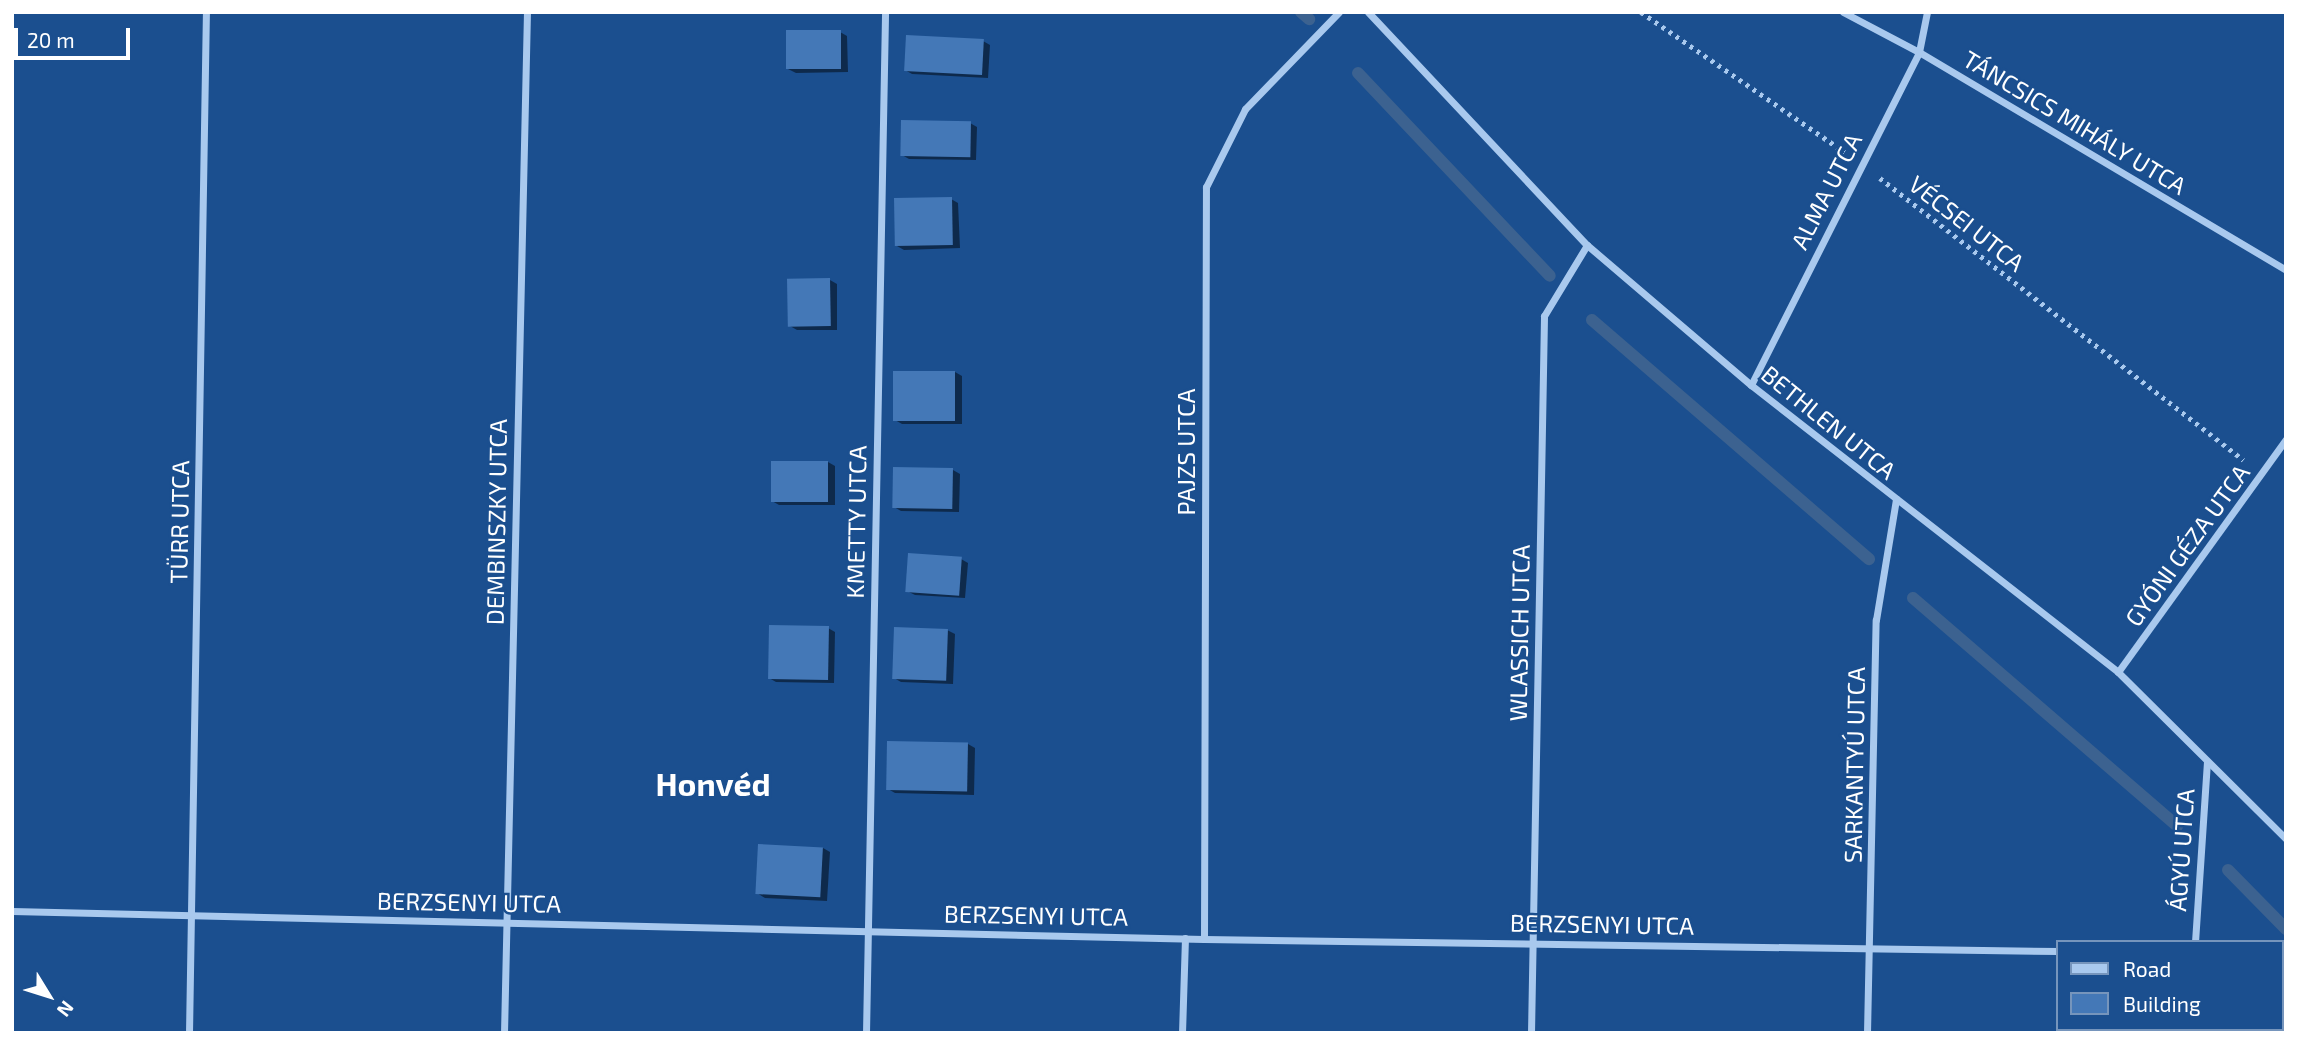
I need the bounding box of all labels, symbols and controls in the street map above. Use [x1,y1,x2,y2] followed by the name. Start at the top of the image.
[18,14,133,58] scale bar
[27,27,75,52] text: 20 m
[1958,44,2192,200] street label: TÁNCSICS MIHÁLY UTCA
[1784,128,1868,254] street label: ALMA UTCA
[1904,169,2030,277] street label: VÉCSEI UTCA
[1756,359,1902,485] street label: BETHLEN UTCA
[1172,388,1200,516] street label: PAJZS UTCA
[480,418,512,626] street label: DEMBINSZKY UTCA
[840,445,872,599] street label: KMETTY UTCA
[2118,458,2256,632] street label: GYÓNI GÉZA UTCA
[164,460,194,584] street label: TÜRR UTCA
[1503,545,1535,721] street label: WLASSICH UTCA
[1838,667,1870,863] street label: SARKANTYÚ UTCA
[655,764,771,802] district label: Honvéd
[2162,788,2200,912] street label: ÁGYÚ UTCA
[377,886,561,918] street label: BERZSENYI UTCA
[944,899,1128,931] street label: BERZSENYI UTCA
[1510,908,1694,940] street label: BERZSENYI UTCA
[2056,940,2284,1031] legend
[2123,956,2171,981] text: Road
[14,961,84,1031] north arrow
[2123,991,2201,1016] text: Building
[53,997,79,1022] text: N

